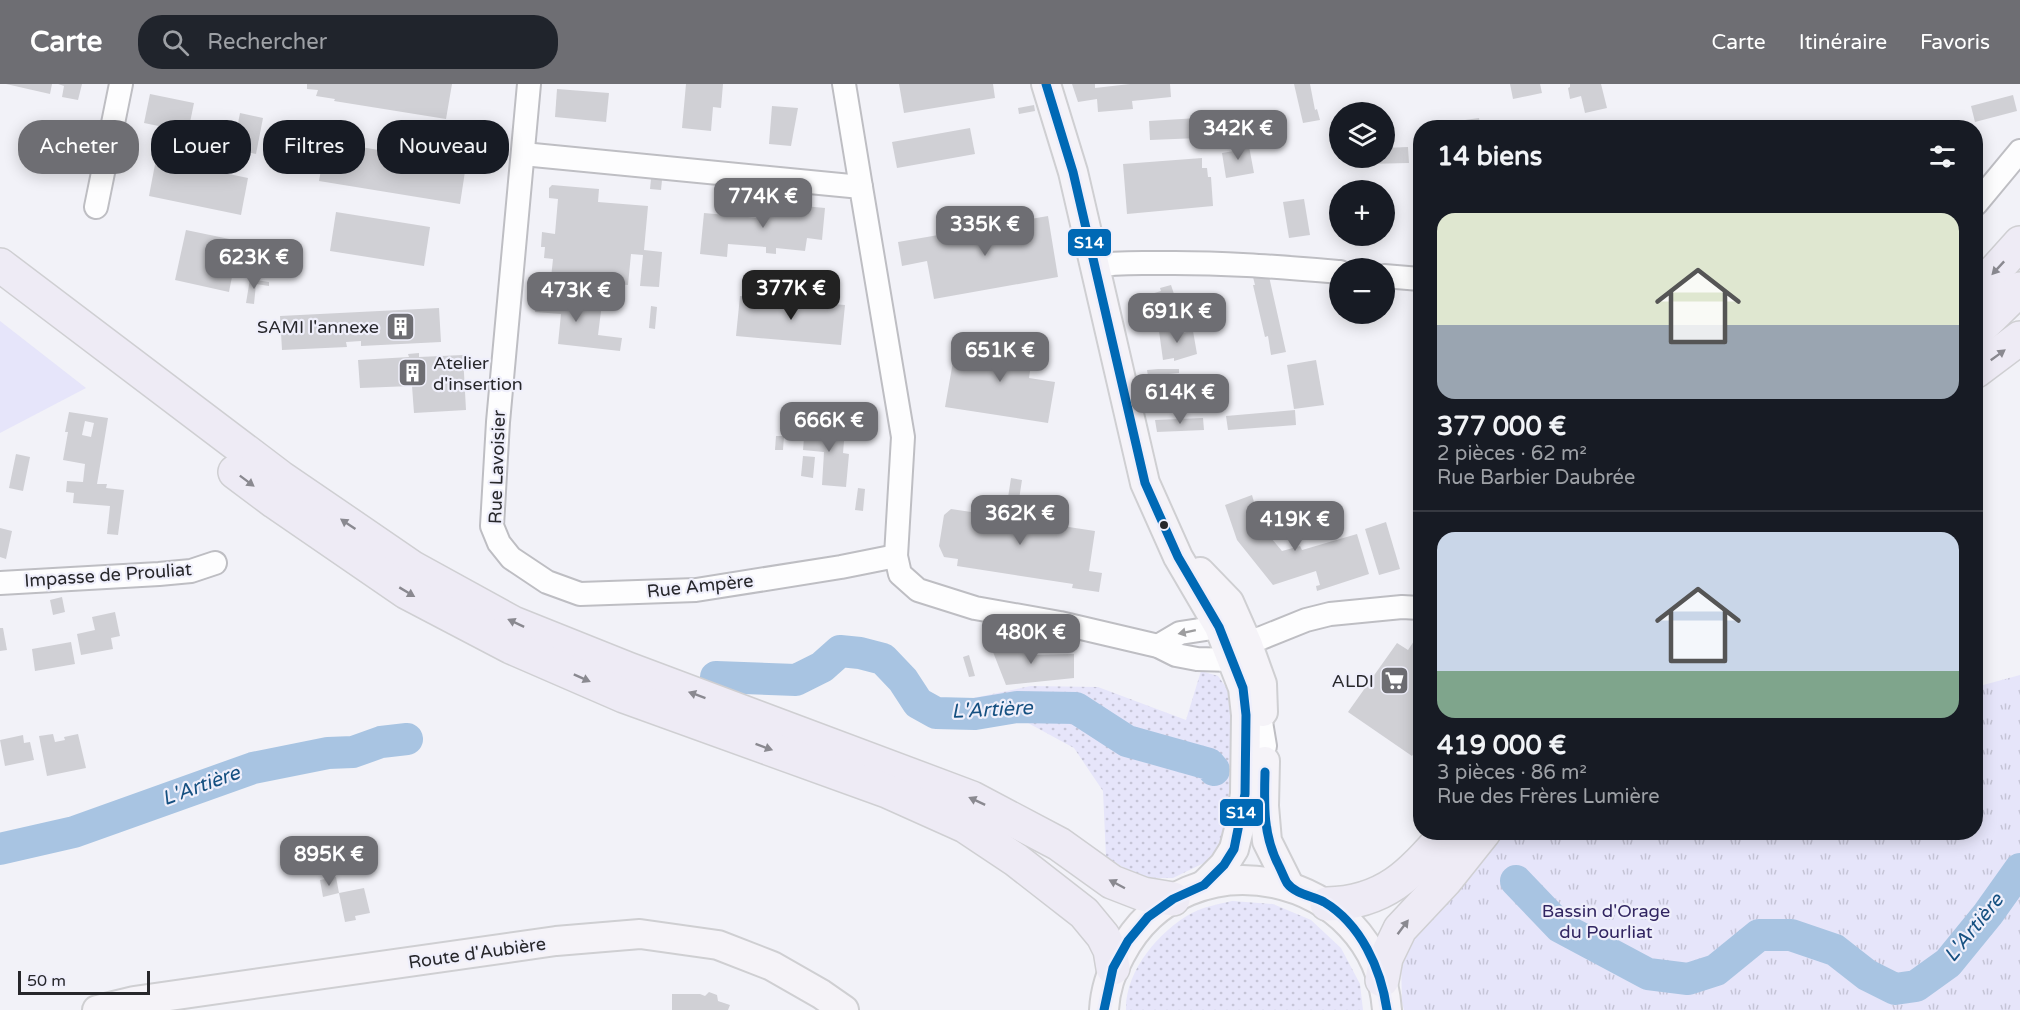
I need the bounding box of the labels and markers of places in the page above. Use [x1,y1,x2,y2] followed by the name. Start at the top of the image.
[1189,110,1287,161] pin: 342K €
[714,178,812,229] pin: 774K €
[936,206,1034,257] pin: 335K €
[205,239,303,290] pin: 623K €
[742,270,840,321] pin: 377K €
[527,272,625,323] pin: 473K €
[1128,293,1226,344] pin: 691K €
[384,311,416,343] building icon: SAMI l'annexe
[257,316,379,338] place label: SAMI l'annexe
[951,332,1049,383] pin: 651K €
[433,352,523,395] place label: Atelier d'insertion
[396,357,428,389] building icon: Atelier d'insertion
[1131,374,1229,425] pin: 614K €
[780,402,878,453] pin: 666K €
[971,495,1069,546] pin: 362K €
[1246,501,1344,552] pin: 419K €
[1158,519,1170,531] unlabelled marker
[982,614,1080,665] pin: 480K €
[1379,665,1411,697] supermarket icon: ALDI
[1332,670,1374,692] place label: ALDI
[280,836,378,887] pin: 895K €

